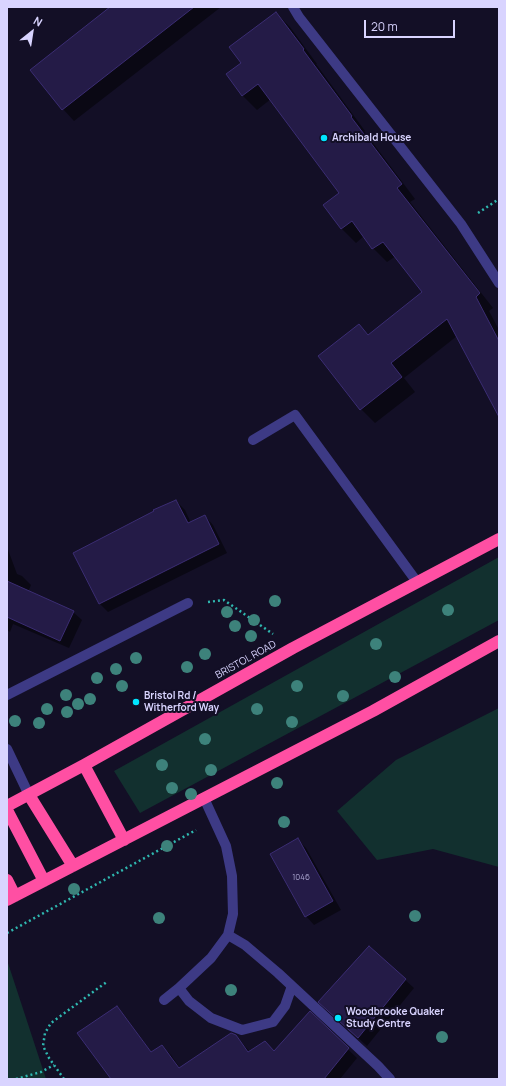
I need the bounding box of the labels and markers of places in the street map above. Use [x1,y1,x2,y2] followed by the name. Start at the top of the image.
[332,132,411,144] place label: Archibald House
[319,133,329,143] marker: Archibald House
[144,690,219,714] place label: Bristol Rd / Witherford Way
[131,697,141,707] marker: Bristol Rd / Witherford Way
[346,1006,444,1030] place label: Woodbrooke Quaker Study Centre
[333,1013,343,1023] marker: Woodbrooke Quaker Study Centre

